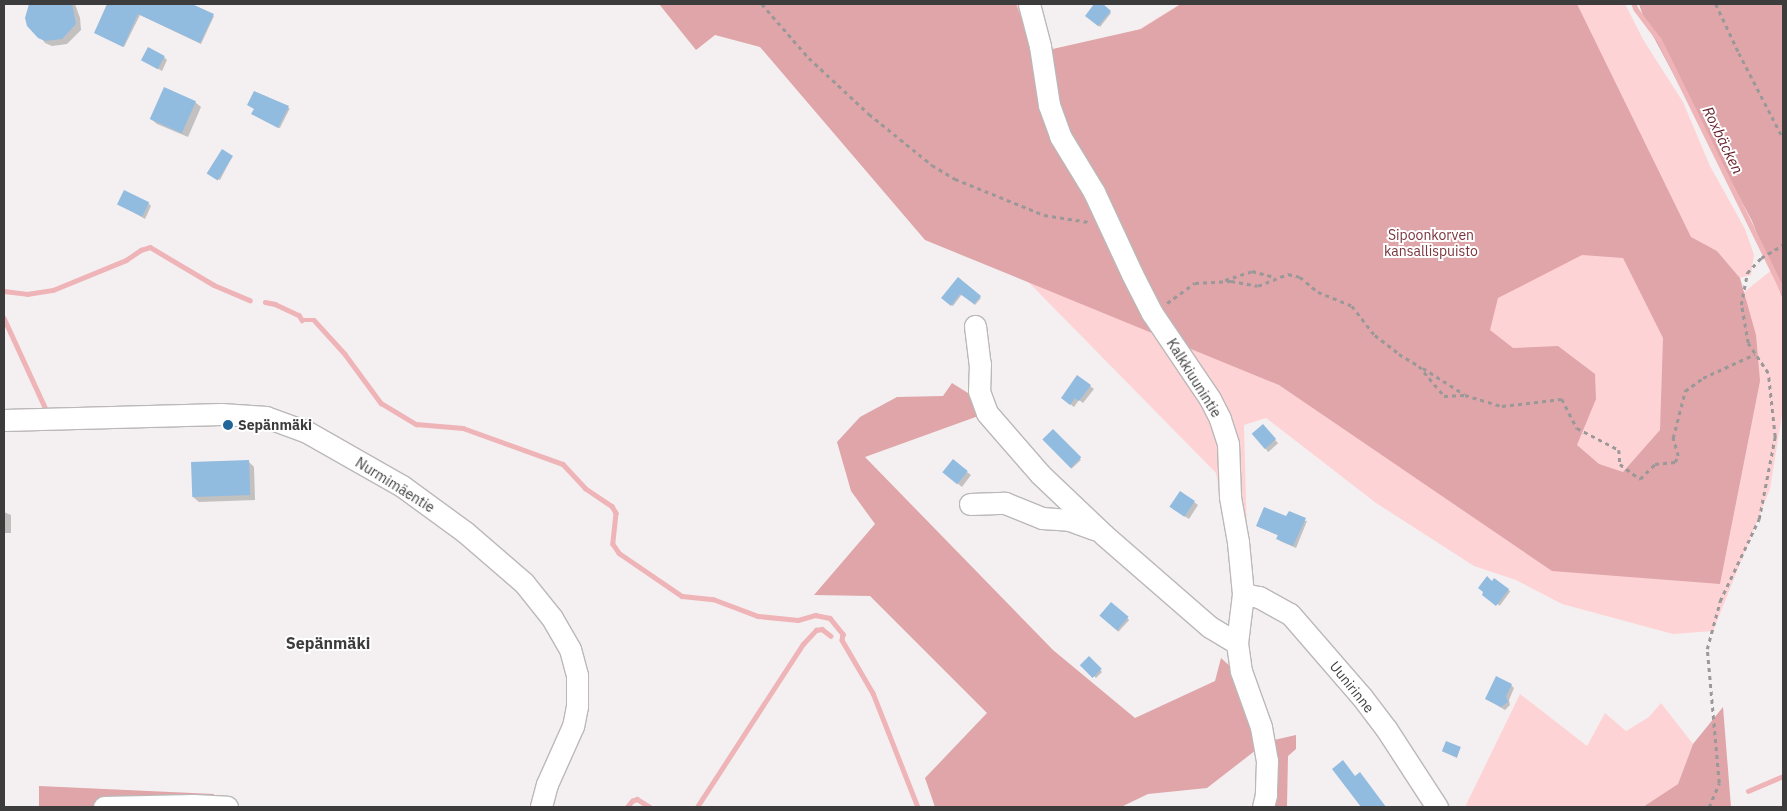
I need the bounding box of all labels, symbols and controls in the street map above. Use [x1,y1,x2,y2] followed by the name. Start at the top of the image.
[1699,103,1747,177] water label: Roxbäcken
[1384,227,1478,260] park label: Sipoonkorven kansallispuisto
[1163,336,1225,420] street label: Kalkkiuunintie
[238,417,312,433] place label: Sepänmäki
[222,419,234,431] marker: Sepänmäki
[352,454,438,516] street label: Nurmimäentie
[286,633,370,653] district label: Sepänmäki
[1326,658,1378,716] street label: Uunirinne

